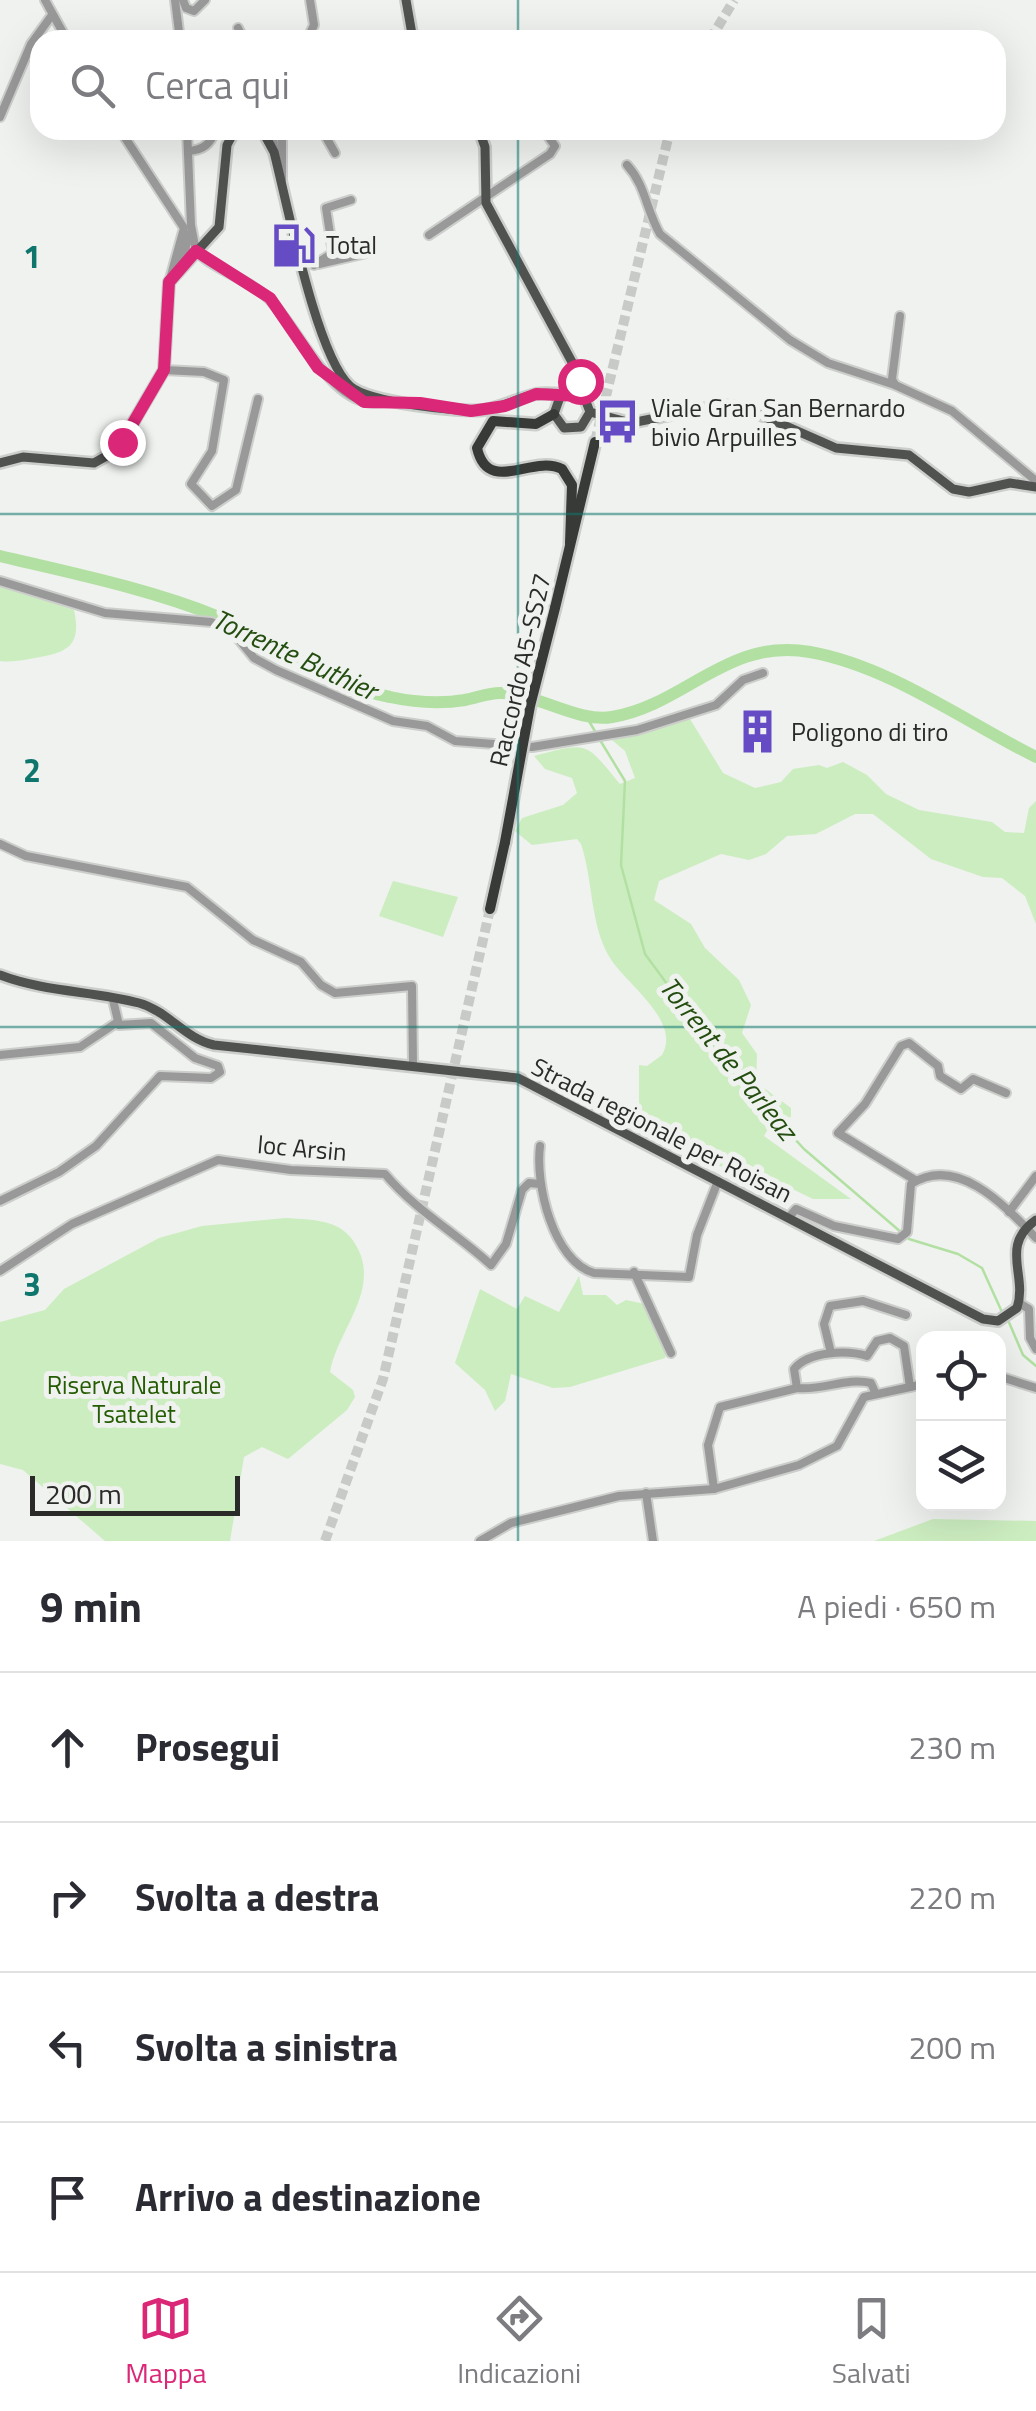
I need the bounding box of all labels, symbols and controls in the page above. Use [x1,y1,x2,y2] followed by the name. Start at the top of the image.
[30,30,1006,140] search box
[145,56,290,114] text: Cerca qui
[65,58,120,113] icon: search
[269,221,317,269] fuel station icon: Total
[326,226,377,264] place label: Total
[23,232,41,280] text: 1
[558,359,604,405] route start
[651,389,905,456] place label: Viale Gran San Bernardo bivio Arpuilles
[594,398,642,446] bus stop icon: Viale Gran San Bernardo bivio Arpuilles
[100,420,146,466] route end
[479,570,561,770] street label: Raccordo A5-SS27
[206,597,387,712] water label: Torrente Buthier
[734,708,782,756] building icon: Poligono di tiro
[791,713,948,751] place label: Poligono di tiro
[23,746,41,794] text: 2
[649,967,810,1151] water label: Torrent de Parleaz
[525,1048,799,1212] street label: Strada regionale per Roisan
[256,1125,348,1171] street label: loc Arsin
[23,1260,41,1308] text: 3
[916,1331,1006,1511] map controls
[916,1331,1006,1421] button: locate
[47,1366,221,1433] park label: Riserva Naturale Tsatelet
[916,1421,1006,1511] button: layers
[30,1471,240,1516] scale bar
[45,1472,122,1515] text: 200 m
[40,1574,142,1638] text: 9 min
[797,1582,996,1630] text: A piedi · 650 m
[135,1718,280,1776] text: Prosegui
[40,1720,95,1775] icon: ahead
[908,1723,996,1771] text: 230 m
[135,1868,380,1926] text: Svolta a destra
[40,1870,95,1925] icon: right
[908,1873,996,1921] text: 220 m
[135,2018,398,2076] text: Svolta a sinistra
[40,2020,95,2075] icon: left
[908,2023,996,2071] text: 200 m
[135,2168,481,2226] text: Arrivo a destinazione
[40,2170,95,2225] icon: arrive
[125,2291,206,2394] tab: Mappa
[457,2291,581,2394] tab: Indicazioni
[832,2291,911,2394] tab: Salvati

